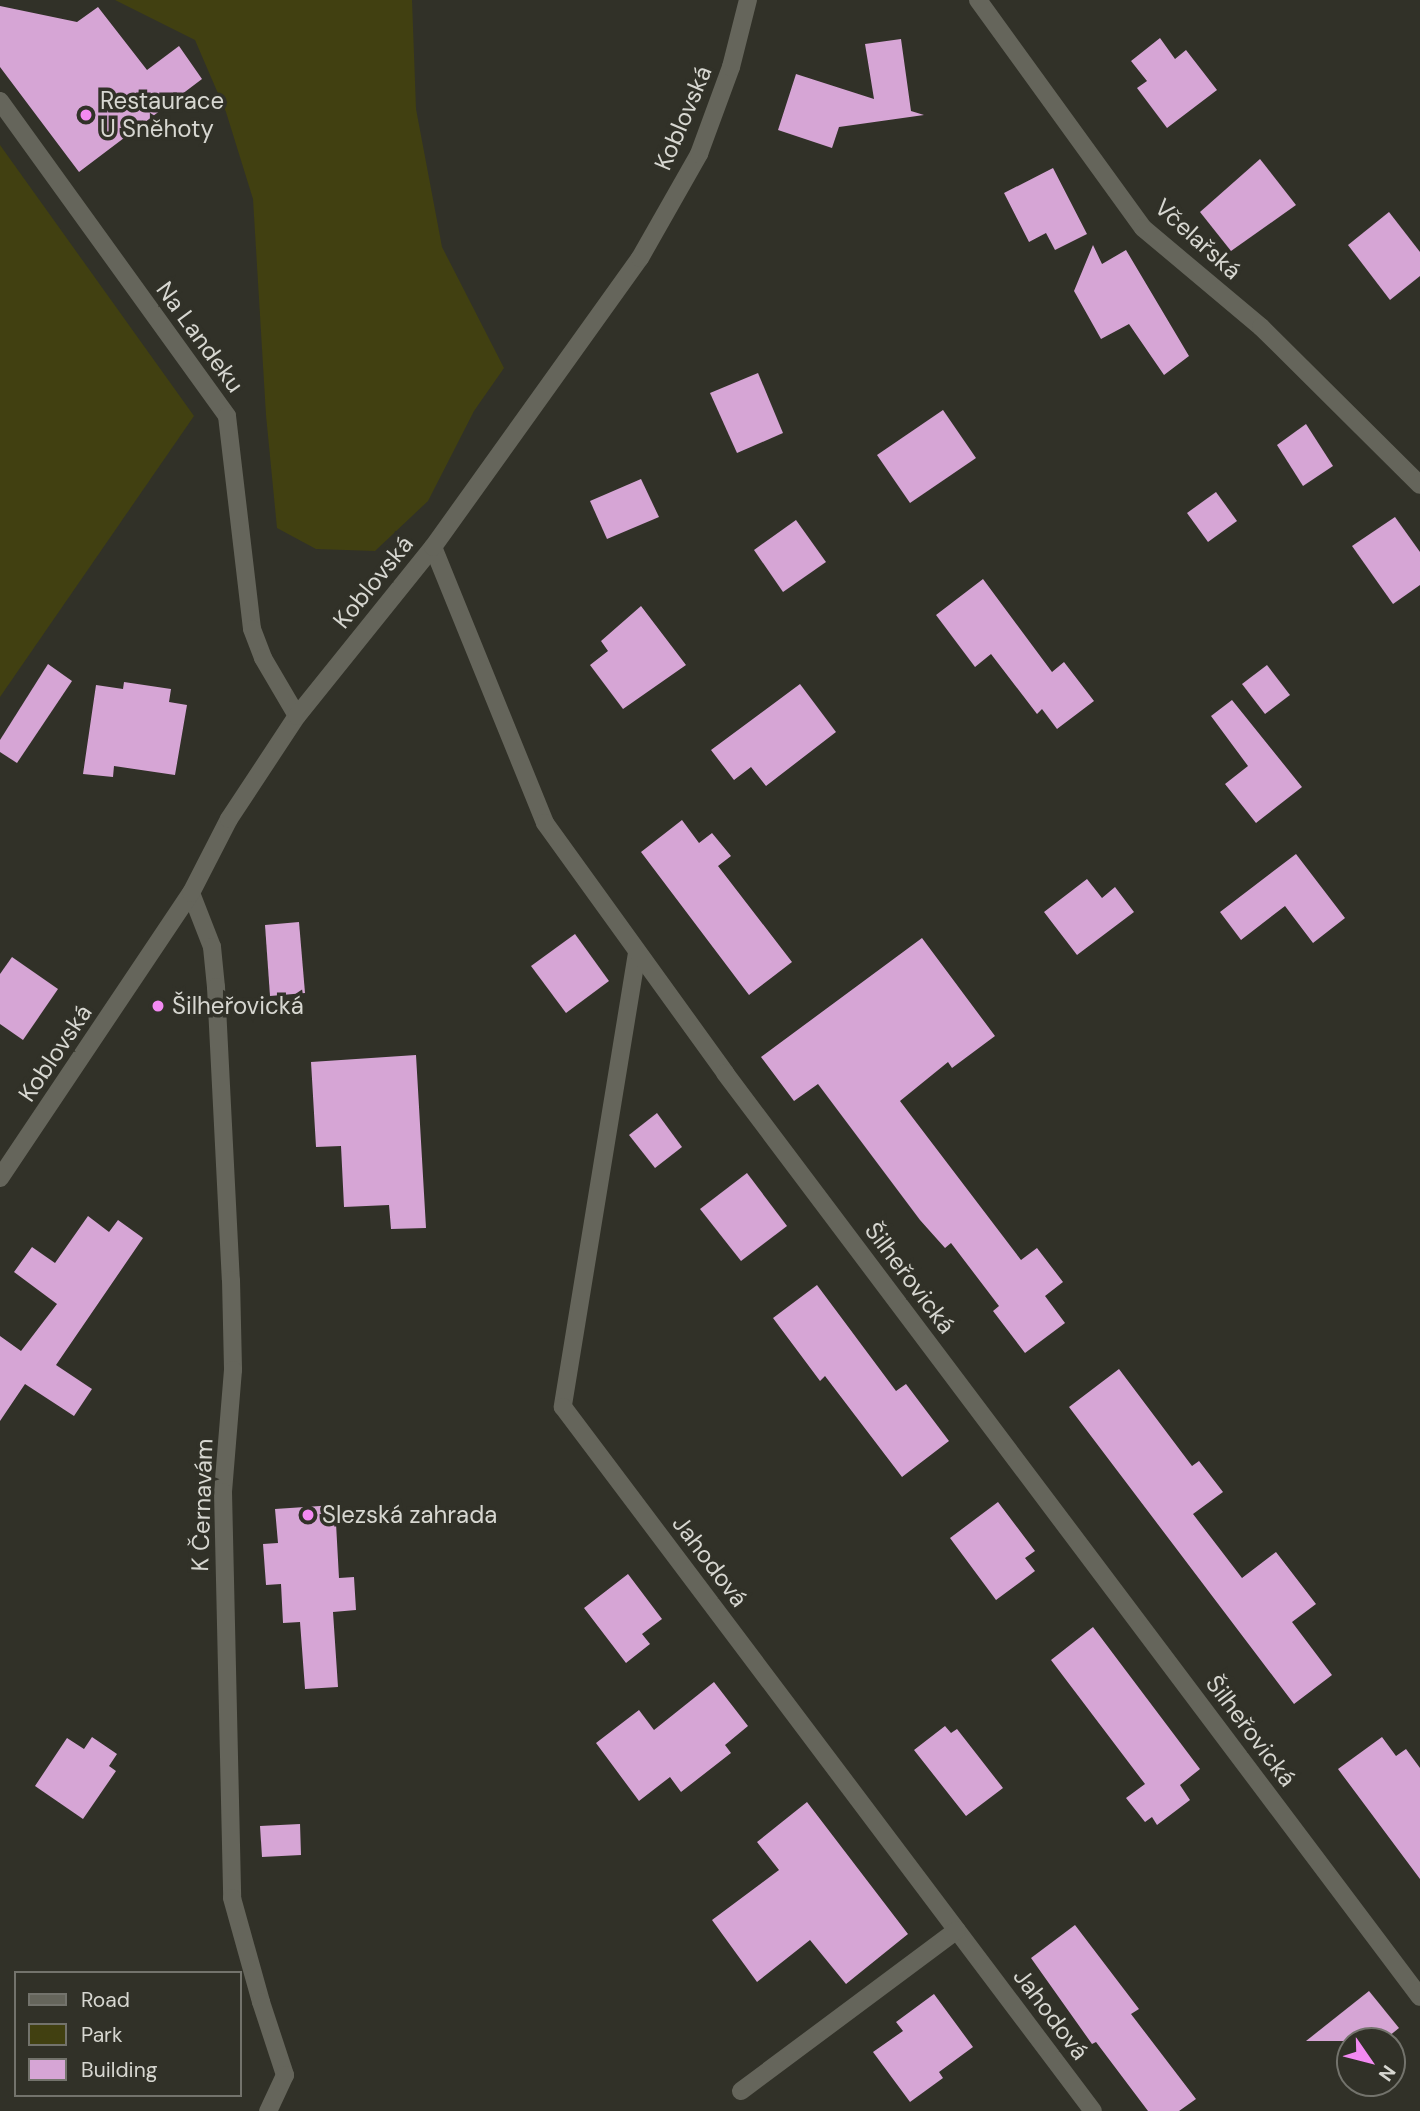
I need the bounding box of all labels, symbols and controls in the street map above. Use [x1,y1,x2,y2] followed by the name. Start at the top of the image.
[648,61,718,175] street label: Koblovská
[100,87,224,143] place label: Restaurace U Sněhoty
[78,107,94,123] marker: Restaurace U Sněhoty
[1149,193,1247,285] street label: Včelařská
[150,276,250,398] street label: Na Landeku
[327,530,419,634] street label: Koblovská
[172,992,304,1020] place label: Šilheřovická
[150,998,166,1014] marker: Šilheřovická
[12,999,98,1107] street label: Koblovská
[859,1217,961,1339] street label: Šilheřovická
[185,1438,219,1572] street label: K Černavám
[322,1501,497,1529] place label: Slezská zahrada
[300,1507,316,1523] marker: Slezská zahrada
[666,1510,754,1612] street label: Jahodová
[1200,1670,1302,1792] street label: Šilheřovická
[1007,1963,1095,2065] street label: Jahodová
[14,1971,242,2097] legend
[81,1986,130,2014] text: Road
[81,2021,122,2049] text: Park
[1336,2027,1406,2097] north arrow
[81,2056,157,2084] text: Building
[1373,2060,1401,2086] text: N

